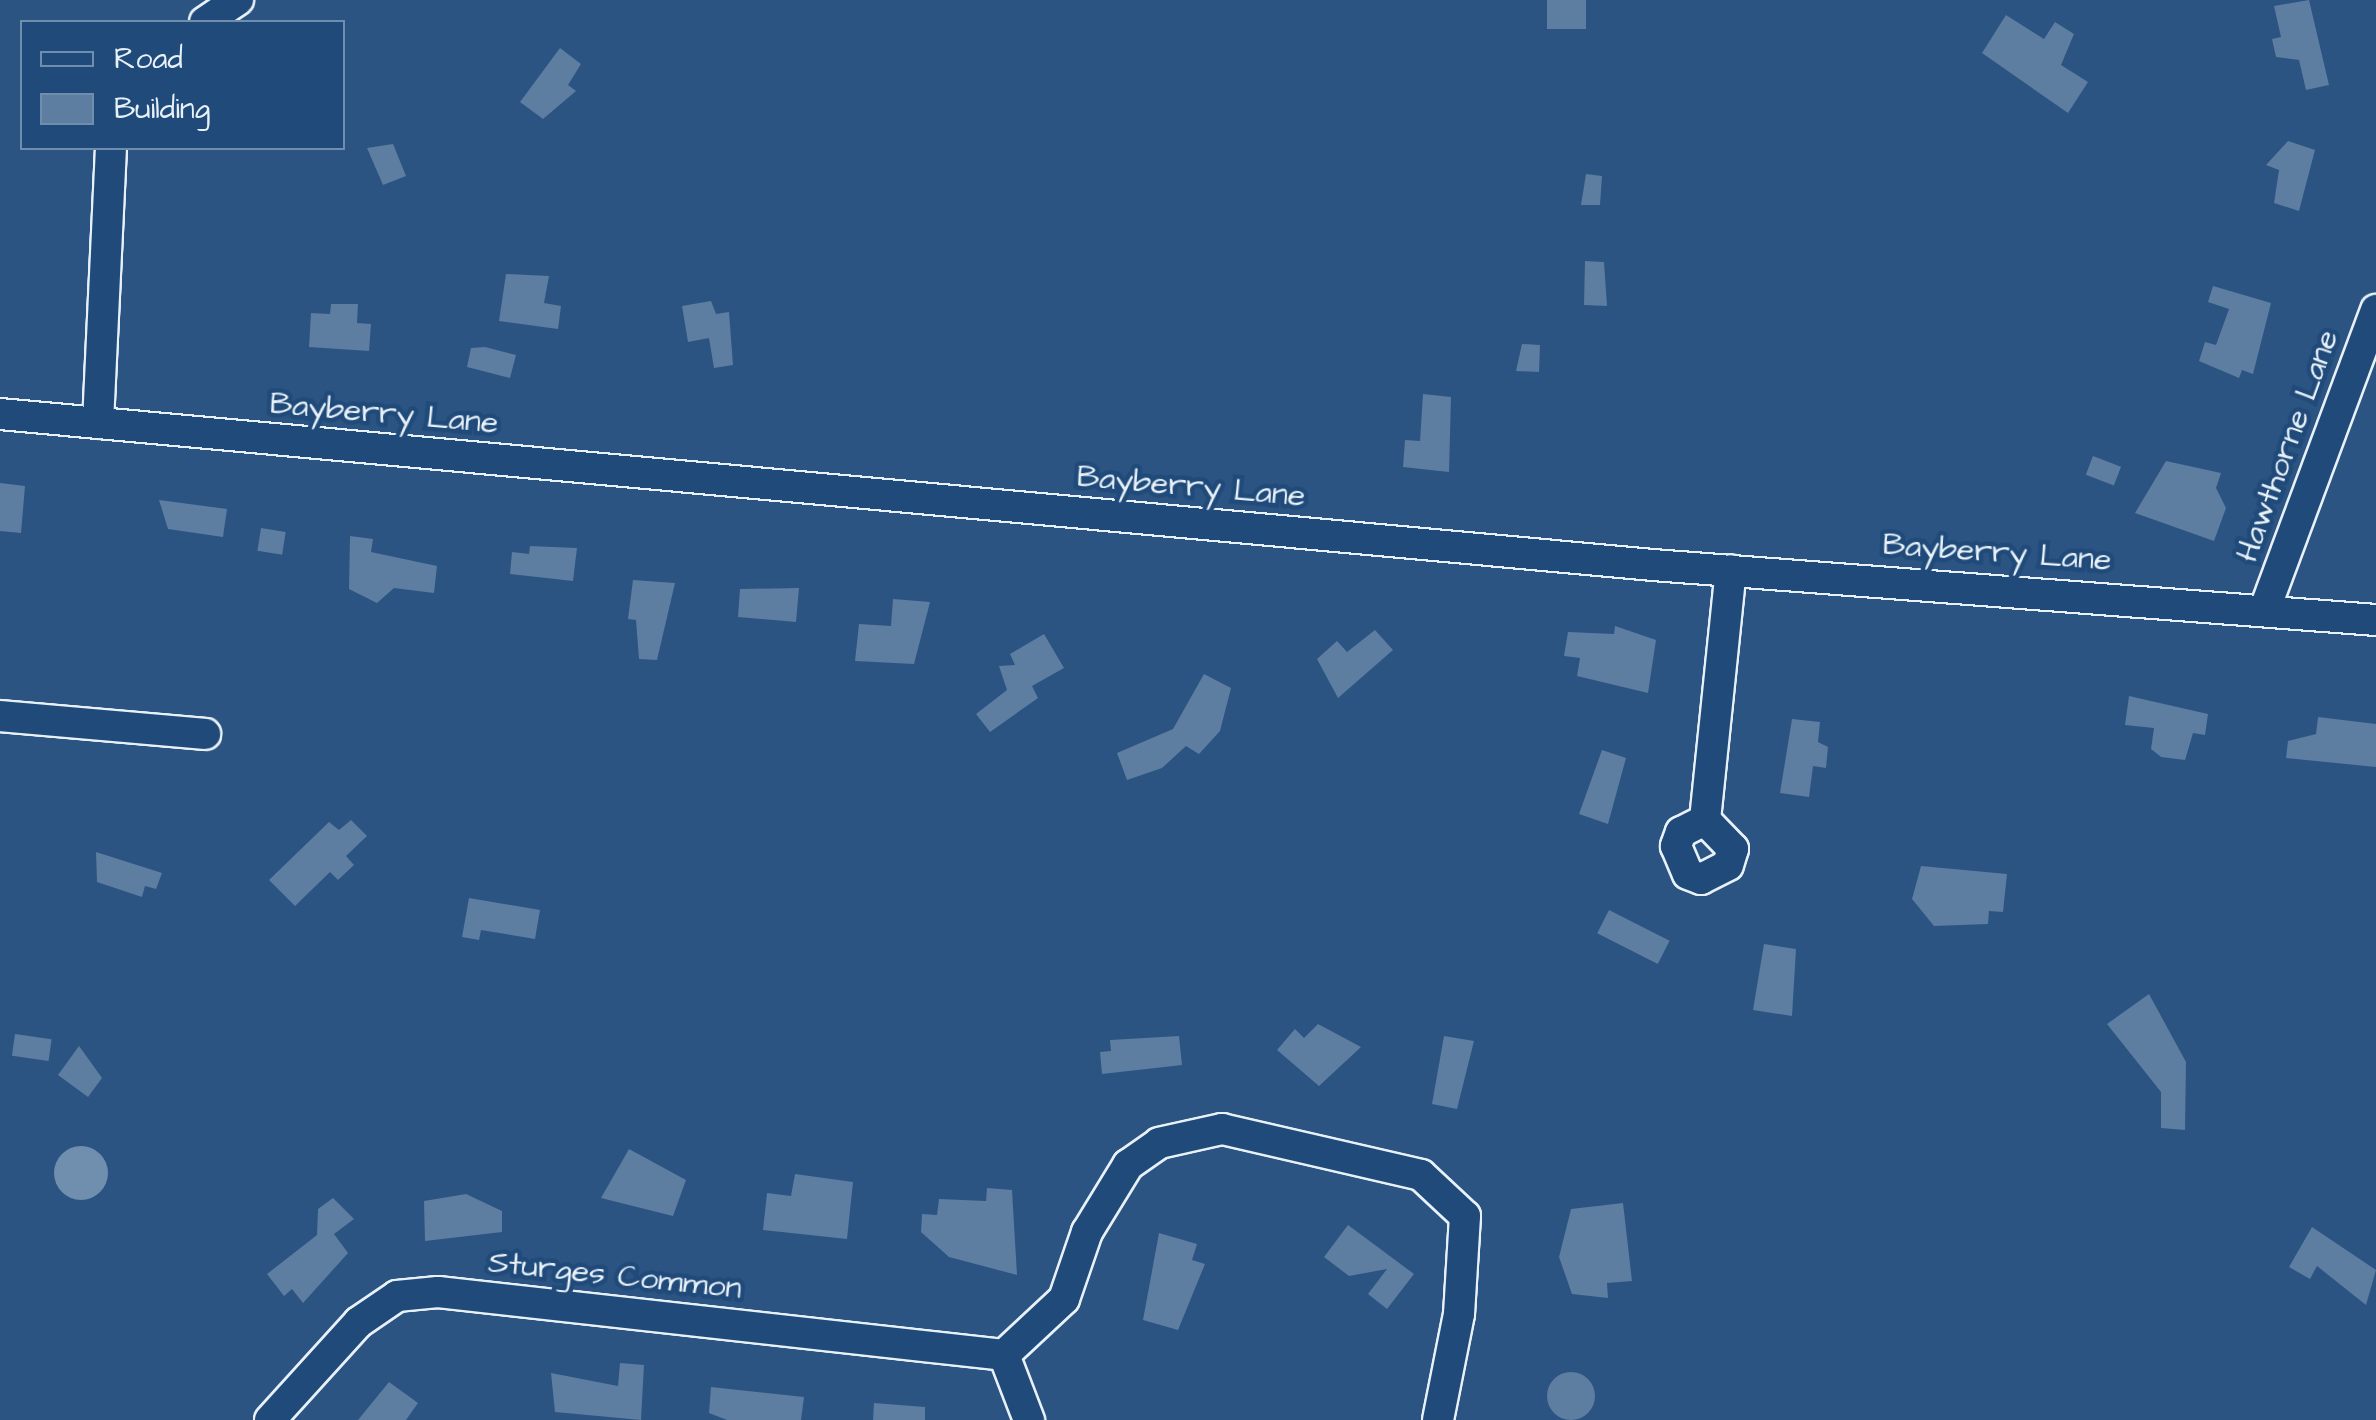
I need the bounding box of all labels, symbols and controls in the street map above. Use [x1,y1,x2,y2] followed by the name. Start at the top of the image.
[20,20,345,150] legend
[114,38,183,80] text: Road
[114,88,210,130] text: Building
[2228,325,2348,567] street label: Hawthorne Lane
[268,385,500,443] street label: Bayberry Lane
[1075,458,1307,516] street label: Bayberry Lane
[1881,526,2113,580] street label: Bayberry Lane
[486,1244,744,1308] street label: Sturges Common

